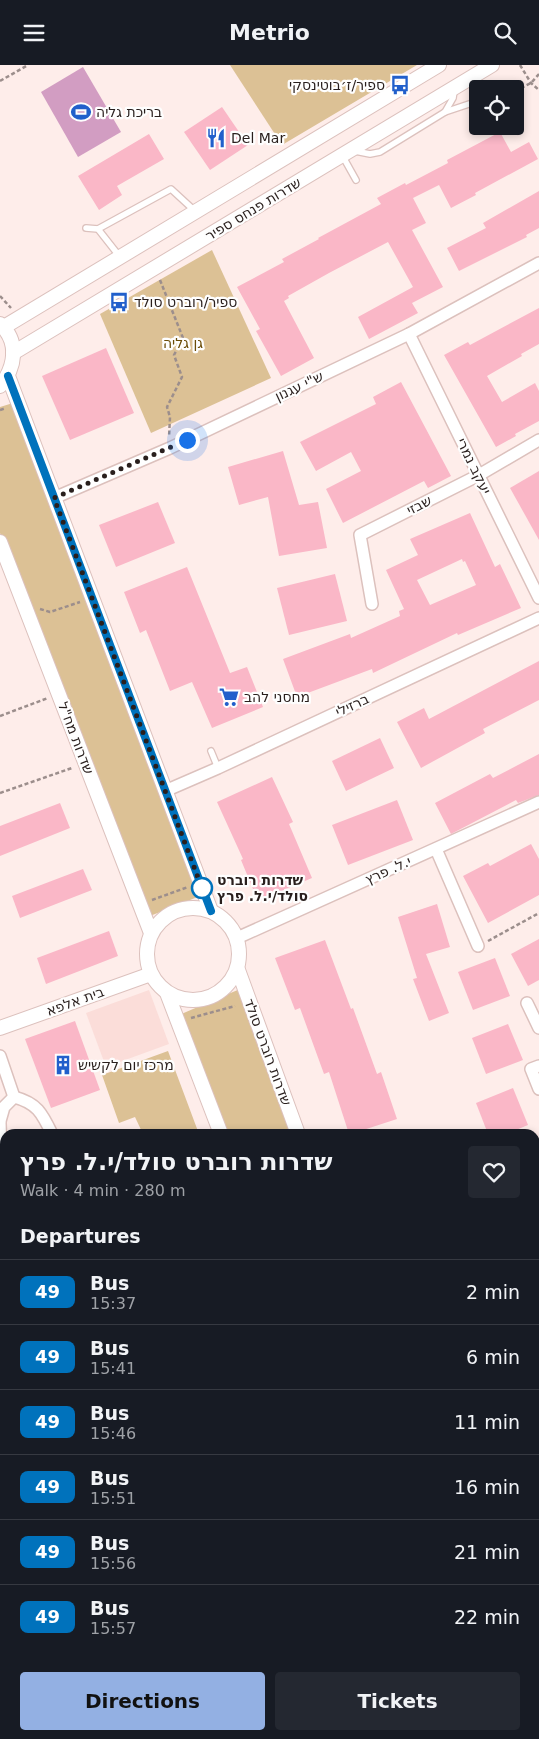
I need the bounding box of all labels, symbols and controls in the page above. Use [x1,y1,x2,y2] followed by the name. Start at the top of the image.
[20,19,48,47] icon: menu
[491,19,519,47] icon: search
[229,20,310,45] text: Metrio
[389,74,411,96] bus stop icon: ספיר/ז׳בוטינסקי
[289,77,385,93] place label: ספיר/ז׳בוטינסקי
[469,80,524,135] map controls
[469,80,524,135] button: locate
[70,101,92,123] sports icon: בריכת גליה
[96,104,162,120] place label: בריכת גליה
[205,127,227,149] restaurant icon: Del Mar
[231,130,285,146] place label: Del Mar
[202,174,304,244] street label: שדרות פנחס ספיר
[108,291,130,313] bus stop icon: ספיר/רוברט סולד
[134,294,237,310] place label: ספיר/רוברט סולד
[163,335,203,351] park label: גן גליה
[272,368,326,404] street label: ש"י עגנון
[175,428,200,453] your location
[454,435,494,497] street label: יעקב נמרי
[404,492,434,518] street label: שבזי
[218,686,240,708] supermarket icon: מחסני להב
[244,689,310,705] place label: מחסני להב
[333,690,371,720] street label: ברזילי
[55,700,97,776] street label: שדרות מח"ל
[363,853,413,887] street label: י.ל. פרץ
[217,872,308,904] place label: שדרות רוברט סולד/י.ל. פרץ
[191,877,213,899] marker: שדרות רוברט סולד/י.ל. פרץ
[44,983,106,1019] street label: בית אלפא
[241,996,295,1108] street label: שדרות רוברט סולד
[52,1054,74,1076] building icon: מרכז יום לקשיש
[78,1057,174,1073] place label: מרכז יום לקשיש
[468,1146,520,1198] button: heart
[20,1148,332,1176] text: שדרות רוברט סולד/י.ל. פרץ
[20,1181,185,1200] text: Walk · 4 min · 280 m
[20,1225,141,1247] text: Departures
[90,1272,129,1294] text: Bus
[35,1281,60,1302] text: 49
[466,1281,520,1303] text: 2 min
[90,1294,136,1313] text: 15:37
[90,1337,129,1359] text: Bus
[35,1346,60,1367] text: 49
[466,1346,520,1368] text: 6 min
[90,1359,136,1378] text: 15:41
[90,1402,129,1424] text: Bus
[35,1411,60,1432] text: 49
[454,1411,520,1433] text: 11 min
[90,1424,136,1443] text: 15:46
[90,1467,129,1489] text: Bus
[35,1476,60,1497] text: 49
[454,1476,520,1498] text: 16 min
[90,1489,136,1508] text: 15:51
[90,1532,129,1554] text: Bus
[35,1541,60,1562] text: 49
[454,1541,520,1563] text: 21 min
[90,1554,136,1573] text: 15:56
[90,1597,129,1619] text: Bus
[35,1606,60,1627] text: 49
[454,1606,520,1628] text: 22 min
[90,1619,136,1638] text: 15:57
[20,1672,265,1730] button: Directions
[275,1672,520,1730] button: Tickets

